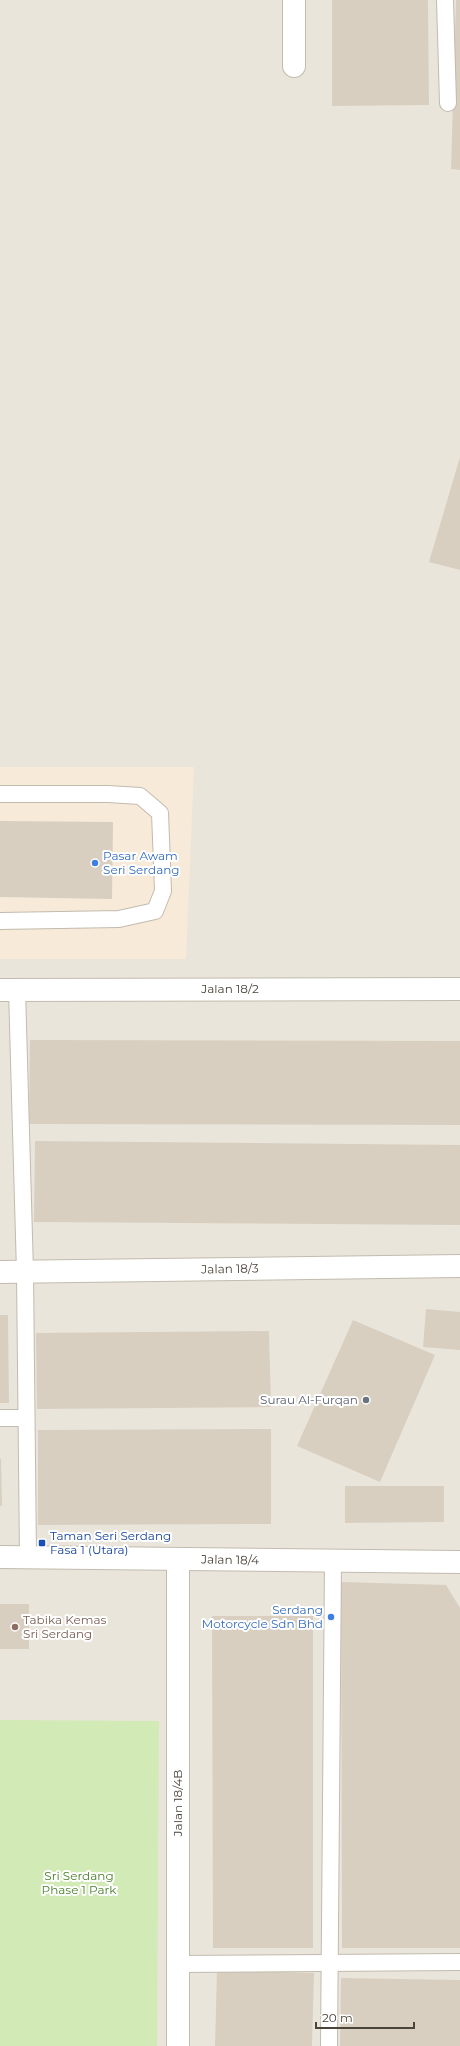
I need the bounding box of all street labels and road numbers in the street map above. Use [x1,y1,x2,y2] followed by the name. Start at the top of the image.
[200,981,259,996] street label: Jalan 18/2
[200,1260,259,1277] street label: Jalan 18/3
[200,1551,259,1568] street label: Jalan 18/4
[170,1770,185,1837] street label: Jalan 18/4B

